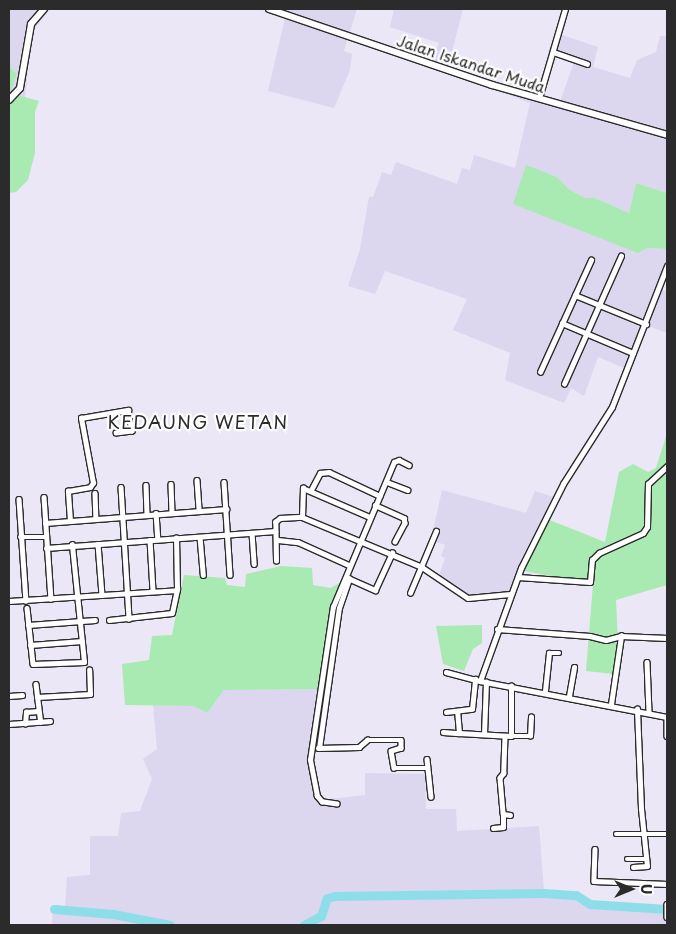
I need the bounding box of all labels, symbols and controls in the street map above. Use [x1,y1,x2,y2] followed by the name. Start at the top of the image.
[395,31,547,95] street label: Jalan Iskandar Muda
[106,411,290,433] district label: KEDAUNG WETAN
[606,864,656,914] north arrow
[636,884,657,894] text: U

